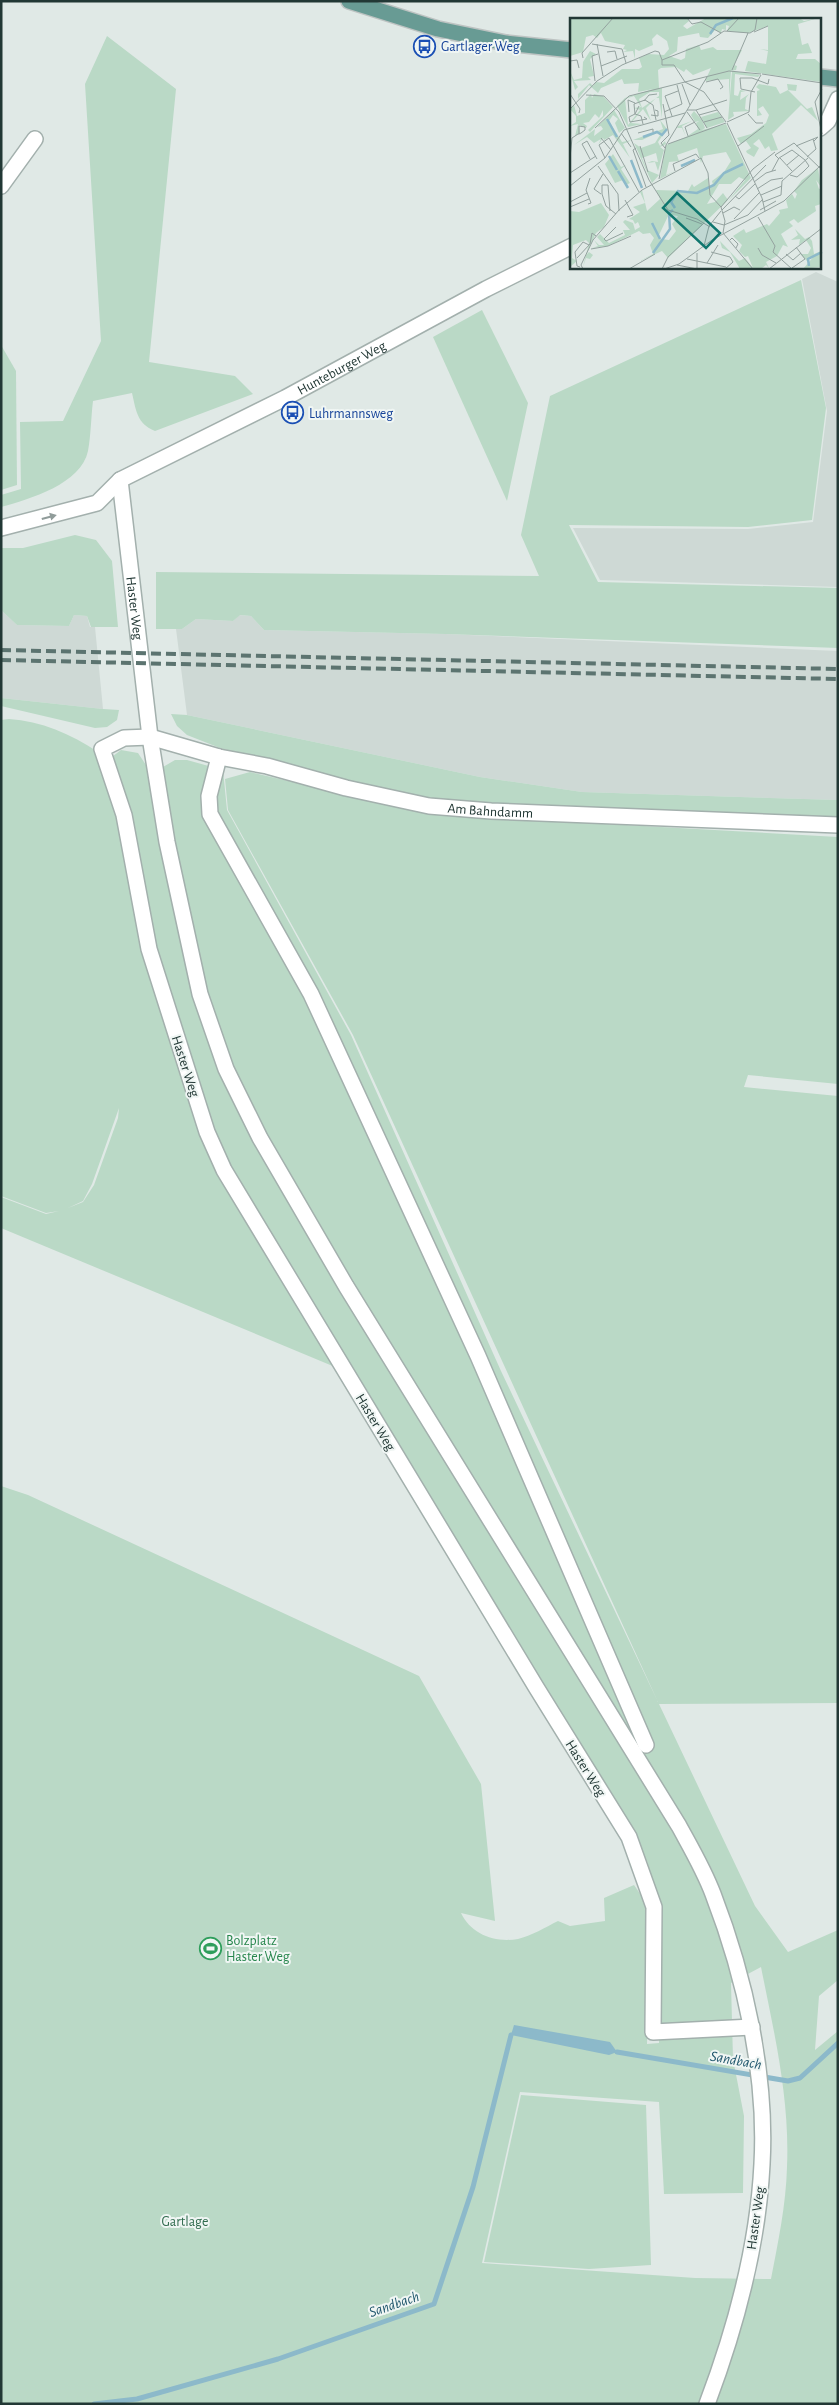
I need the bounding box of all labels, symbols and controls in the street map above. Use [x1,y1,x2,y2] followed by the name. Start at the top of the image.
[570,18,822,269] inset map
[413,34,437,58] bus stop icon: Gartlager Weg
[441,40,520,54] place label: Gartlager Weg
[295,339,388,398] street label: Hunteburger Weg
[281,401,305,425] bus stop icon: Luhrmannsweg
[309,407,393,421] place label: Luhrmannsweg
[41,512,56,520] one-way arrow
[123,576,145,641] street label: Haster Weg
[447,802,533,821] street label: Am Bahndamm
[169,1034,202,1099] street label: Haster Weg
[353,1392,398,1453] street label: Haster Weg
[562,1738,608,1799] street label: Haster Weg
[226,1934,290,1964] place label: Bolzplatz Haster Weg
[198,1936,222,1960] sports icon: Bolzplatz Haster Weg
[709,2049,763,2072] water label: Sandbach
[745,2186,767,2251] street label: Haster Weg
[162,2215,208,2229] park label: Gartlage
[367,2289,421,2320] water label: Sandbach

